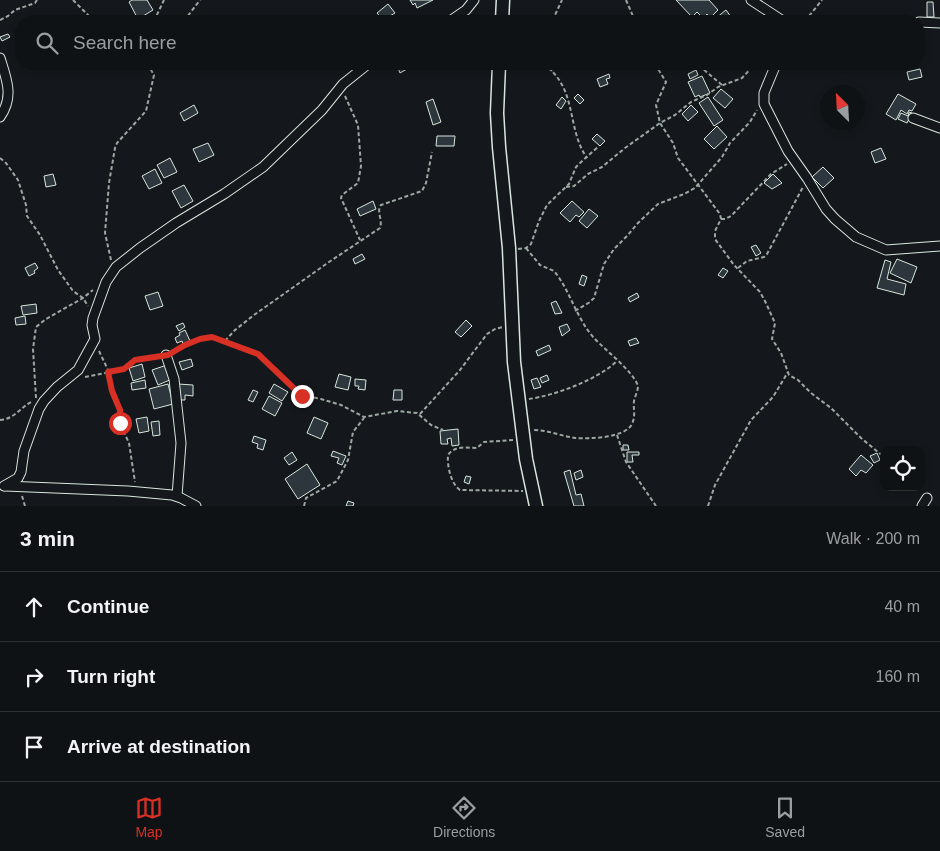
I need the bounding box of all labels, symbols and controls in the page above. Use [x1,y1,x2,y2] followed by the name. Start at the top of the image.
[15,15,925,70] search box
[33,29,61,57] icon: search
[73,32,177,53] text: Search here
[820,85,865,130] north arrow
[291,385,314,408] route end
[109,412,132,435] route start
[880,446,925,491] map controls
[880,446,925,491] button: locate
[20,527,75,550] text: 3 min
[826,530,920,547] text: Walk · 200 m
[20,593,48,621] icon: ahead
[67,596,149,617] text: Continue
[884,598,920,615] text: 40 m
[20,663,48,691] icon: right
[67,666,155,687] text: Turn right
[876,668,920,685] text: 160 m
[20,733,48,761] icon: arrive
[67,736,251,757] text: Arrive at destination
[135,794,163,840] tab: Map
[433,794,495,840] tab: Directions
[765,794,805,840] tab: Saved

